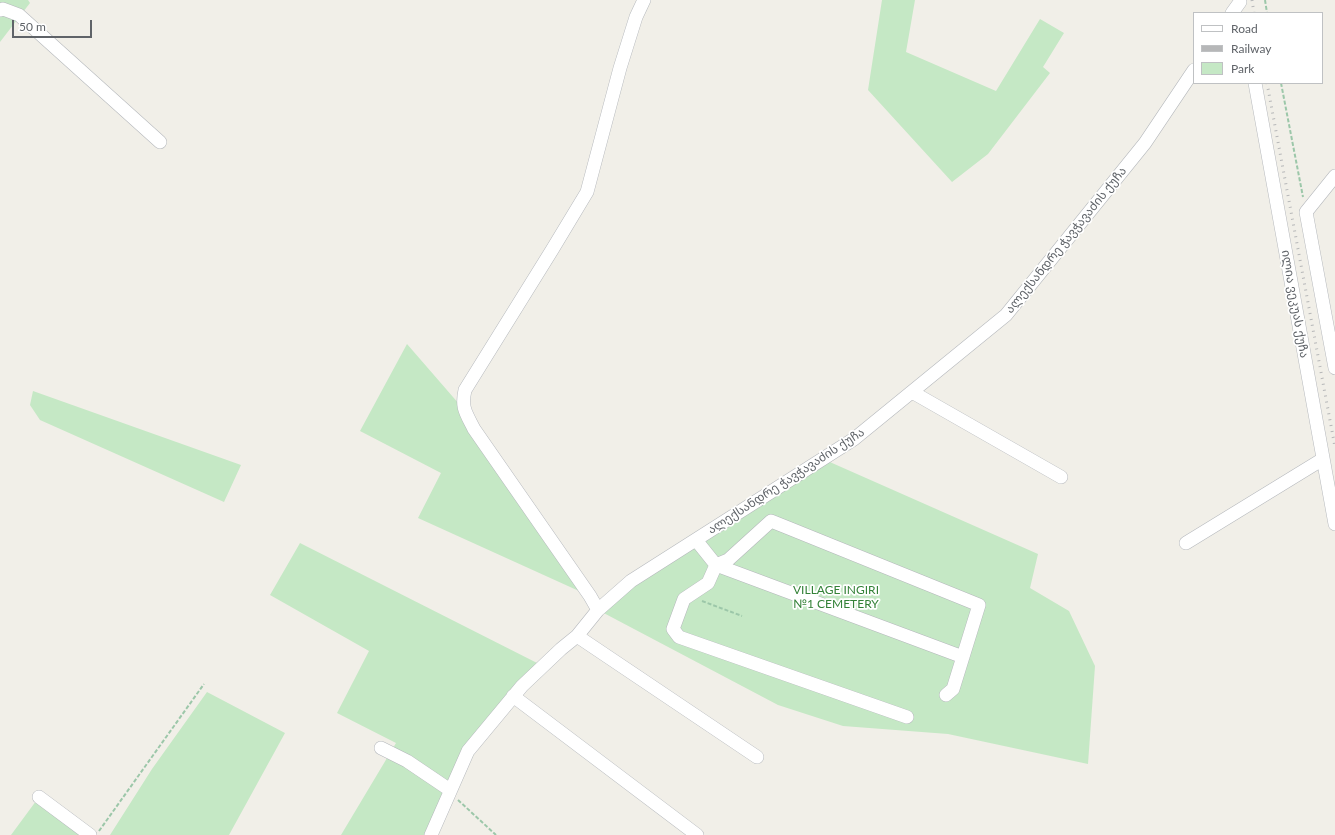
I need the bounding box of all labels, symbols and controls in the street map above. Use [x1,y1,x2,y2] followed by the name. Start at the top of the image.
[14,12,94,38] scale bar
[1193,12,1323,84] legend
[19,19,46,34] text: 50 m
[1231,21,1258,36] text: Road
[1231,41,1271,56] text: Railway
[1231,61,1254,76] text: Park
[1002,164,1130,316] street label: ალექსანდრე ჭავჭავაძის ქუჩა
[1278,249,1312,359] street label: ილია ვეკუას ქუჩა
[705,425,867,537] street label: ალექსანდრე ჭავჭავაძის ქუჩა
[793,583,879,611] park label: VILLAGE INGIRI №1 CEMETERY

